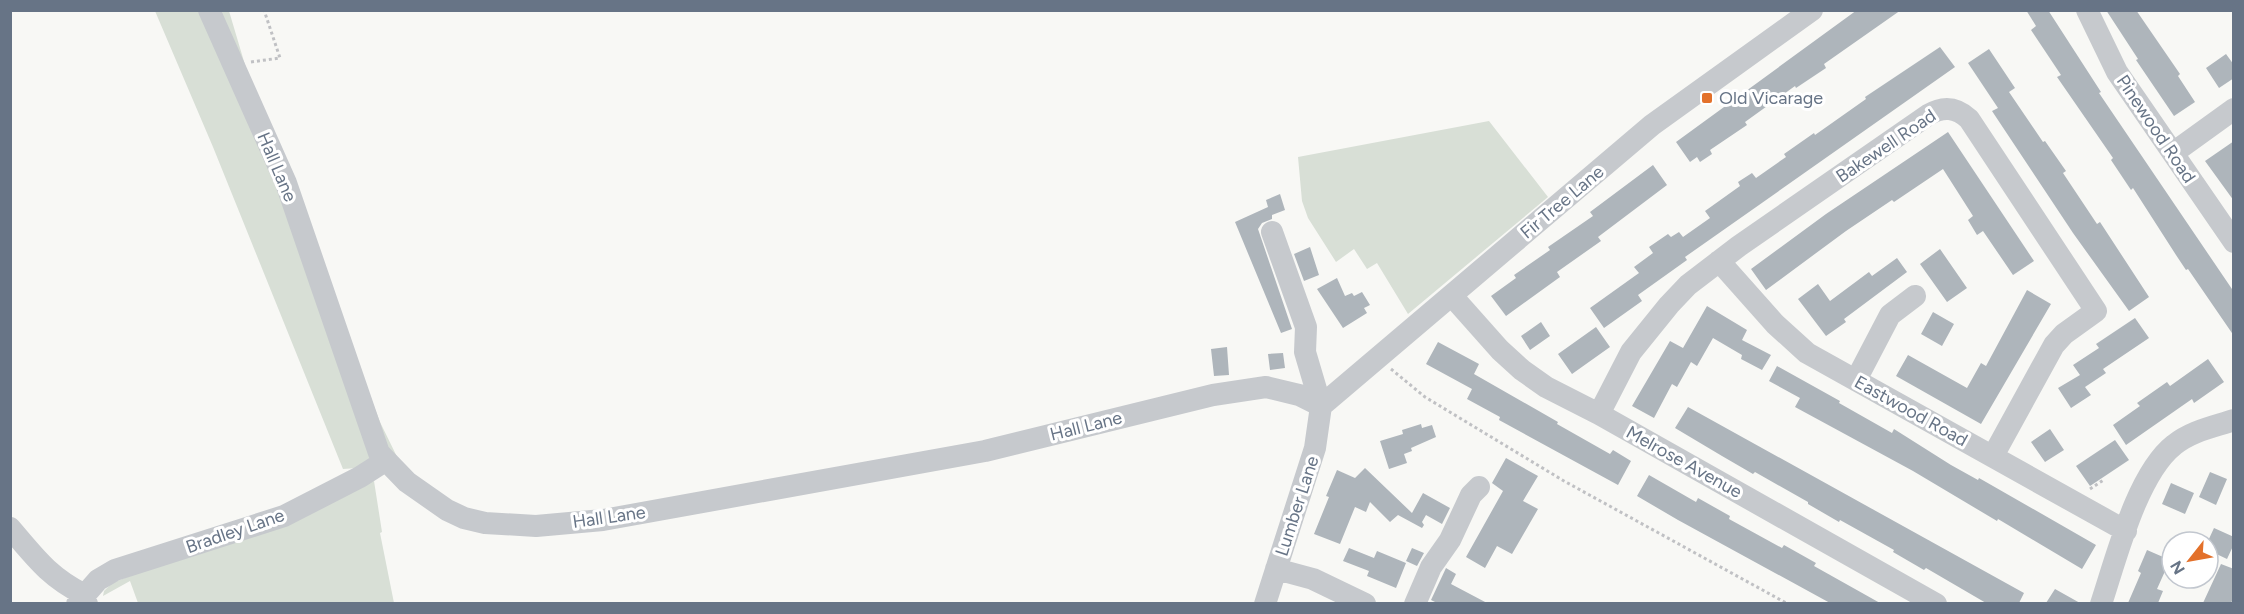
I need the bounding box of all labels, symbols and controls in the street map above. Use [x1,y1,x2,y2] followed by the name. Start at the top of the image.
[2112,71,2200,187] street label: Pinewood Road
[1719,87,1823,109] place label: Old Vicarage
[1700,91,1714,105] marker: Old Vicarage
[1832,104,1940,188] street label: Bakewell Road
[253,129,302,205] street label: Hall Lane
[1516,161,1608,243] street label: Fir Tree Lane
[1850,371,1972,451] street label: Eastwood Road
[1048,406,1124,446] street label: Hall Lane
[1622,421,1746,503] street label: Melrose Avenue
[1270,453,1324,559] street label: Lumber Lane
[571,501,647,533] street label: Hall Lane
[183,504,287,558] street label: Bradley Lane
[2160,530,2220,590] north arrow
[2166,557,2189,578] text: N

